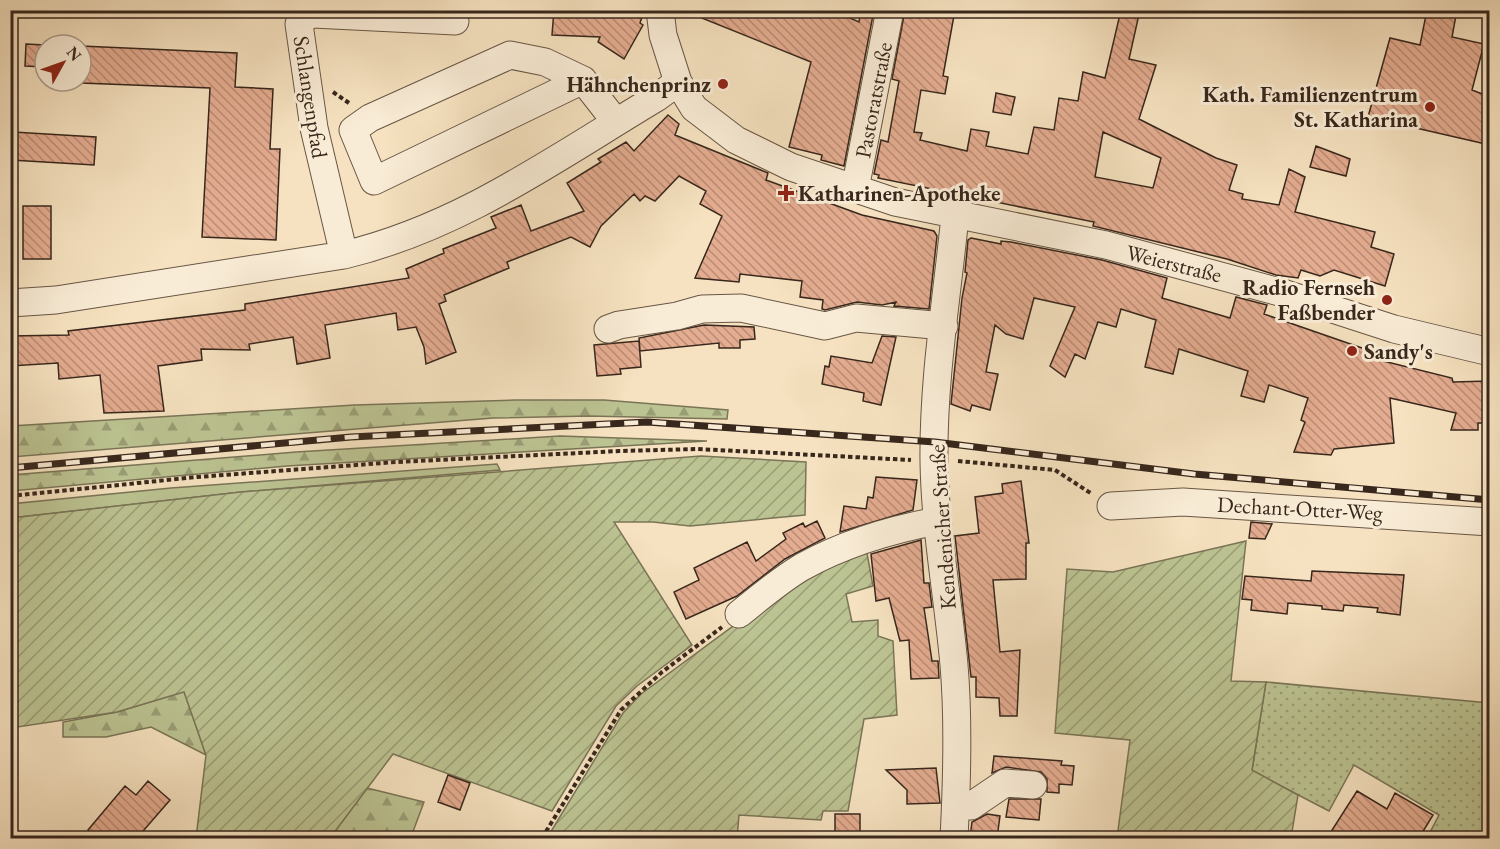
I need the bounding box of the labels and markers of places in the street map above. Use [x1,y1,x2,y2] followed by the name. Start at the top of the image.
[566,70,711,99] place label: Hähnchenprinz
[716,77,730,91] marker: Hähnchenprinz
[1202,80,1418,134] place label: Kath. Familienzentrum St. Katharina
[1423,100,1437,114] marker: Kath. Familienzentrum St. Katharina
[798,179,1001,208] place label: Katharinen-Apotheke
[779,186,793,200] marker: Katharinen-Apotheke
[1242,273,1376,327] place label: Radio Fernseh Faßbender
[1380,293,1394,307] marker: Radio Fernseh Faßbender
[1364,337,1433,366] place label: Sandy's
[1345,344,1359,358] marker: Sandy's

